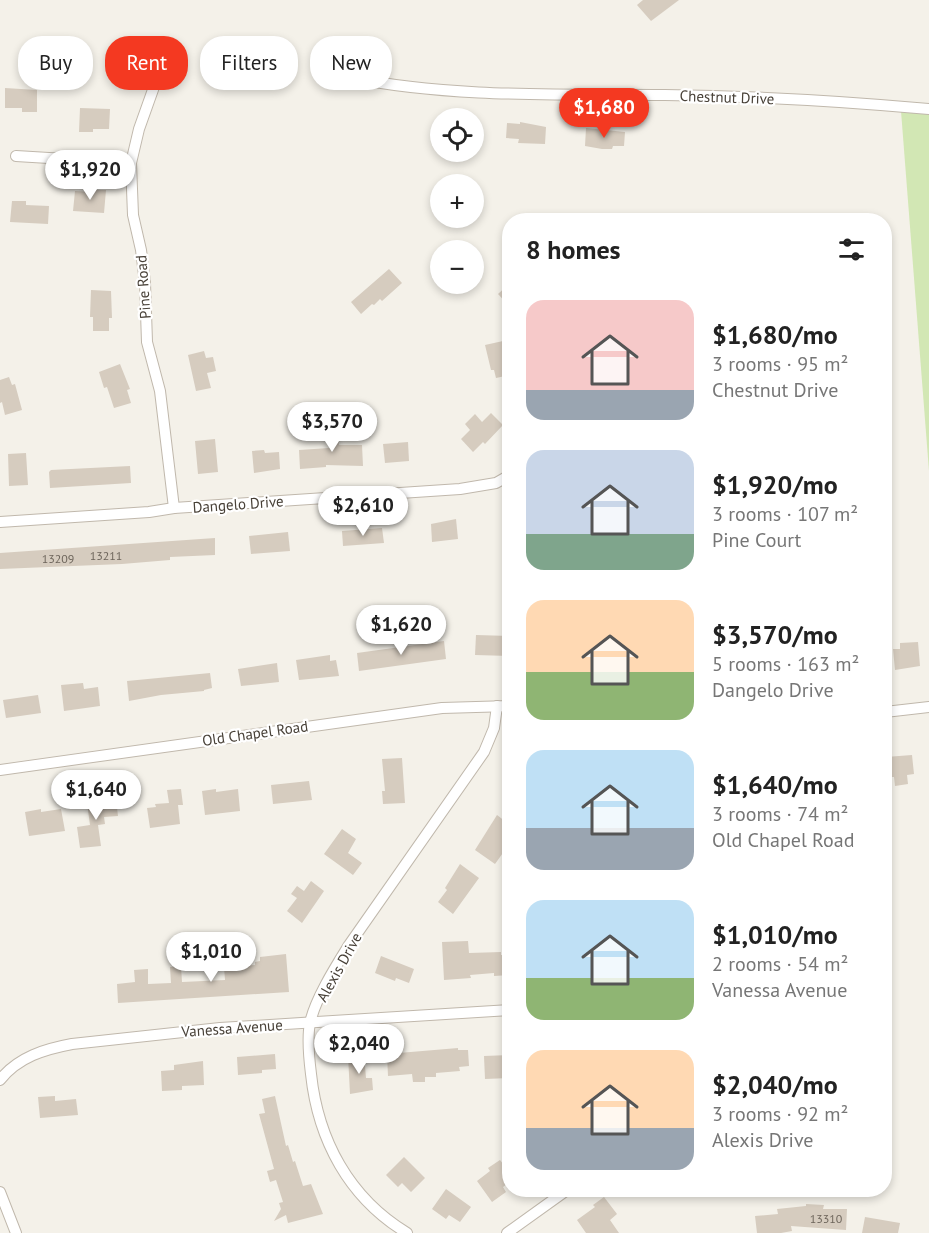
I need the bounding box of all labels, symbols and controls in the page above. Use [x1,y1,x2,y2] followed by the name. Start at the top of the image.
[18,36,93,90] chip: Buy
[105,36,188,90] chip: Rent
[200,36,298,90] chip: Filters
[310,36,392,90] chip: New
[679,86,775,108] street label: Chestnut Drive
[555,88,653,139] pin: $1,680
[573,94,635,120] text: $1,680
[430,108,484,294] map controls
[430,108,484,162] button: locate
[41,150,139,201] pin: $1,920
[59,156,121,182] text: $1,920
[430,174,484,228] button: +
[526,233,621,266] text: 8 homes
[835,233,868,266] icon: filters
[430,240,484,294] button: −
[131,254,155,320] street label: Pine Road
[712,318,838,351] text: $1,680/mo
[574,324,646,396] icon: home
[712,351,848,377] text: 3 rooms · 95 m²
[712,377,838,403] text: Chestnut Drive
[283,402,381,453] pin: $3,570
[301,408,363,434] text: $3,570
[712,468,838,501] text: $1,920/mo
[574,474,646,546] icon: home
[314,486,412,537] pin: $2,610
[192,491,284,517] street label: Dangelo Drive
[332,492,394,518] text: $2,610
[712,501,858,527] text: 3 rooms · 107 m²
[712,527,801,553] text: Pine Court
[90,548,122,563] house number: 13211
[42,551,74,566] house number: 13209
[352,605,450,656] pin: $1,620
[370,611,432,637] text: $1,620
[712,618,838,651] text: $3,570/mo
[574,624,646,696] icon: home
[712,651,859,677] text: 5 rooms · 163 m²
[712,677,834,703] text: Dangelo Drive
[201,716,309,750] street label: Old Chapel Road
[712,768,838,801] text: $1,640/mo
[47,770,145,821] pin: $1,640
[574,774,646,846] icon: home
[65,776,127,802] text: $1,640
[712,801,848,827] text: 3 rooms · 74 m²
[712,827,854,853] text: Old Chapel Road
[712,918,838,951] text: $1,010/mo
[574,924,646,996] icon: home
[312,929,366,1005] street label: Alexis Drive
[162,932,260,983] pin: $1,010
[180,938,242,964] text: $1,010
[712,951,848,977] text: 2 rooms · 54 m²
[712,977,847,1003] text: Vanessa Avenue
[180,1015,283,1041] street label: Vanessa Avenue
[310,1024,408,1075] pin: $2,040
[328,1030,390,1056] text: $2,040
[712,1068,838,1101] text: $2,040/mo
[574,1074,646,1146] icon: home
[712,1101,848,1127] text: 3 rooms · 92 m²
[712,1127,813,1153] text: Alexis Drive
[810,1211,843,1226] house number: 13310

